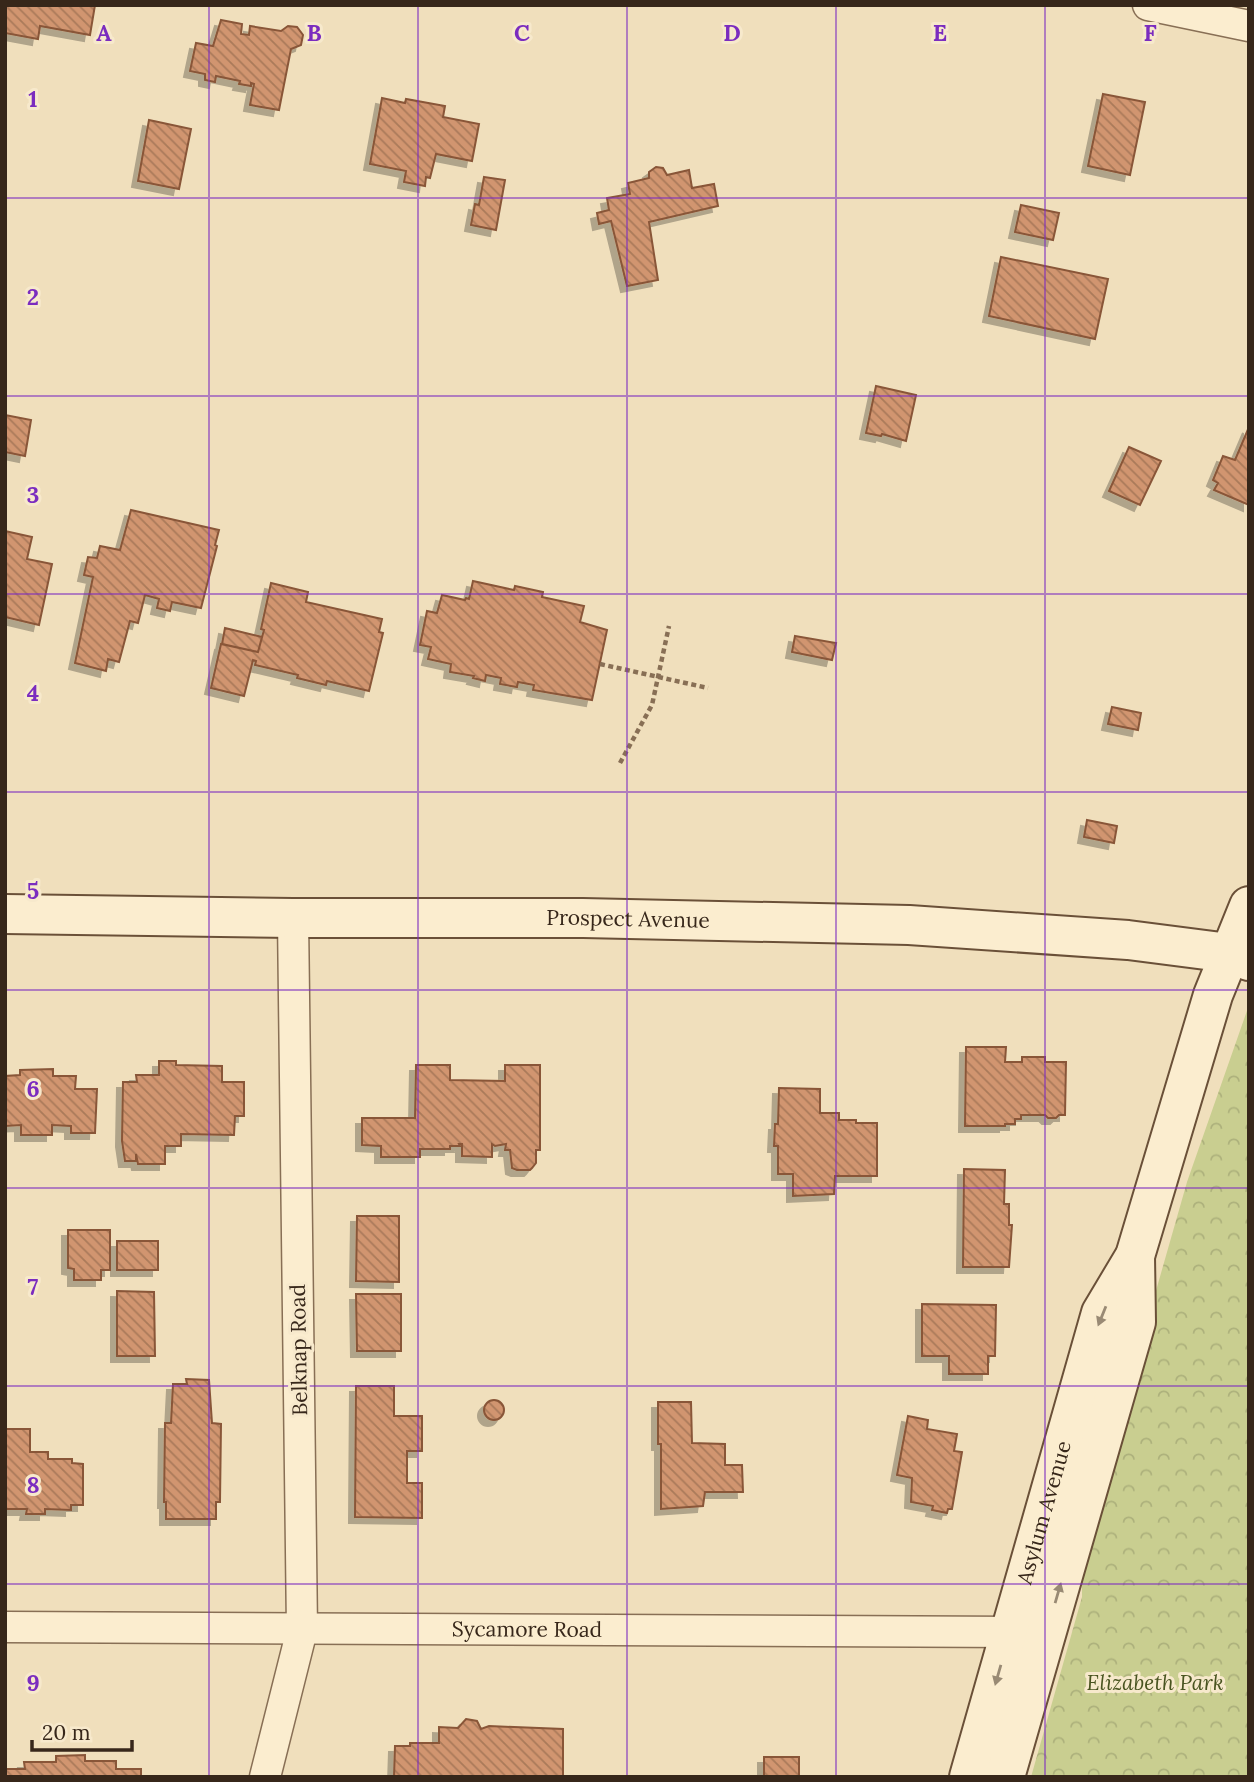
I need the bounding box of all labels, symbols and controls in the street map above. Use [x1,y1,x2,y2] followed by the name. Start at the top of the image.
[96,18,112,47] text: A
[306,18,322,47] text: B
[514,18,530,47] text: C
[723,18,741,47] text: D
[933,18,947,47] text: E
[1143,18,1157,47] text: F
[28,84,38,113] text: 1
[27,282,39,311] text: 2
[27,480,39,509] text: 3
[27,678,39,707] text: 4
[27,876,39,905] text: 5
[546,904,710,934] street label: Prospect Avenue
[26,1074,40,1103] text: 6
[28,1272,39,1301] text: 7
[284,1284,313,1416] street label: Belknap Road
[1096,1305,1107,1326] one-way arrow
[1010,1438,1077,1588] street label: Asylum Avenue
[26,1470,40,1499] text: 8
[1053,1583,1063,1604] one-way arrow
[452,1615,602,1643] street label: Sycamore Road
[992,1665,1003,1687] one-way arrow
[26,1668,40,1697] text: 9
[1086,1669,1224,1696] park label: Elizabeth Park
[32,1708,131,1752] scale bar
[42,1719,91,1746] text: 20 m

